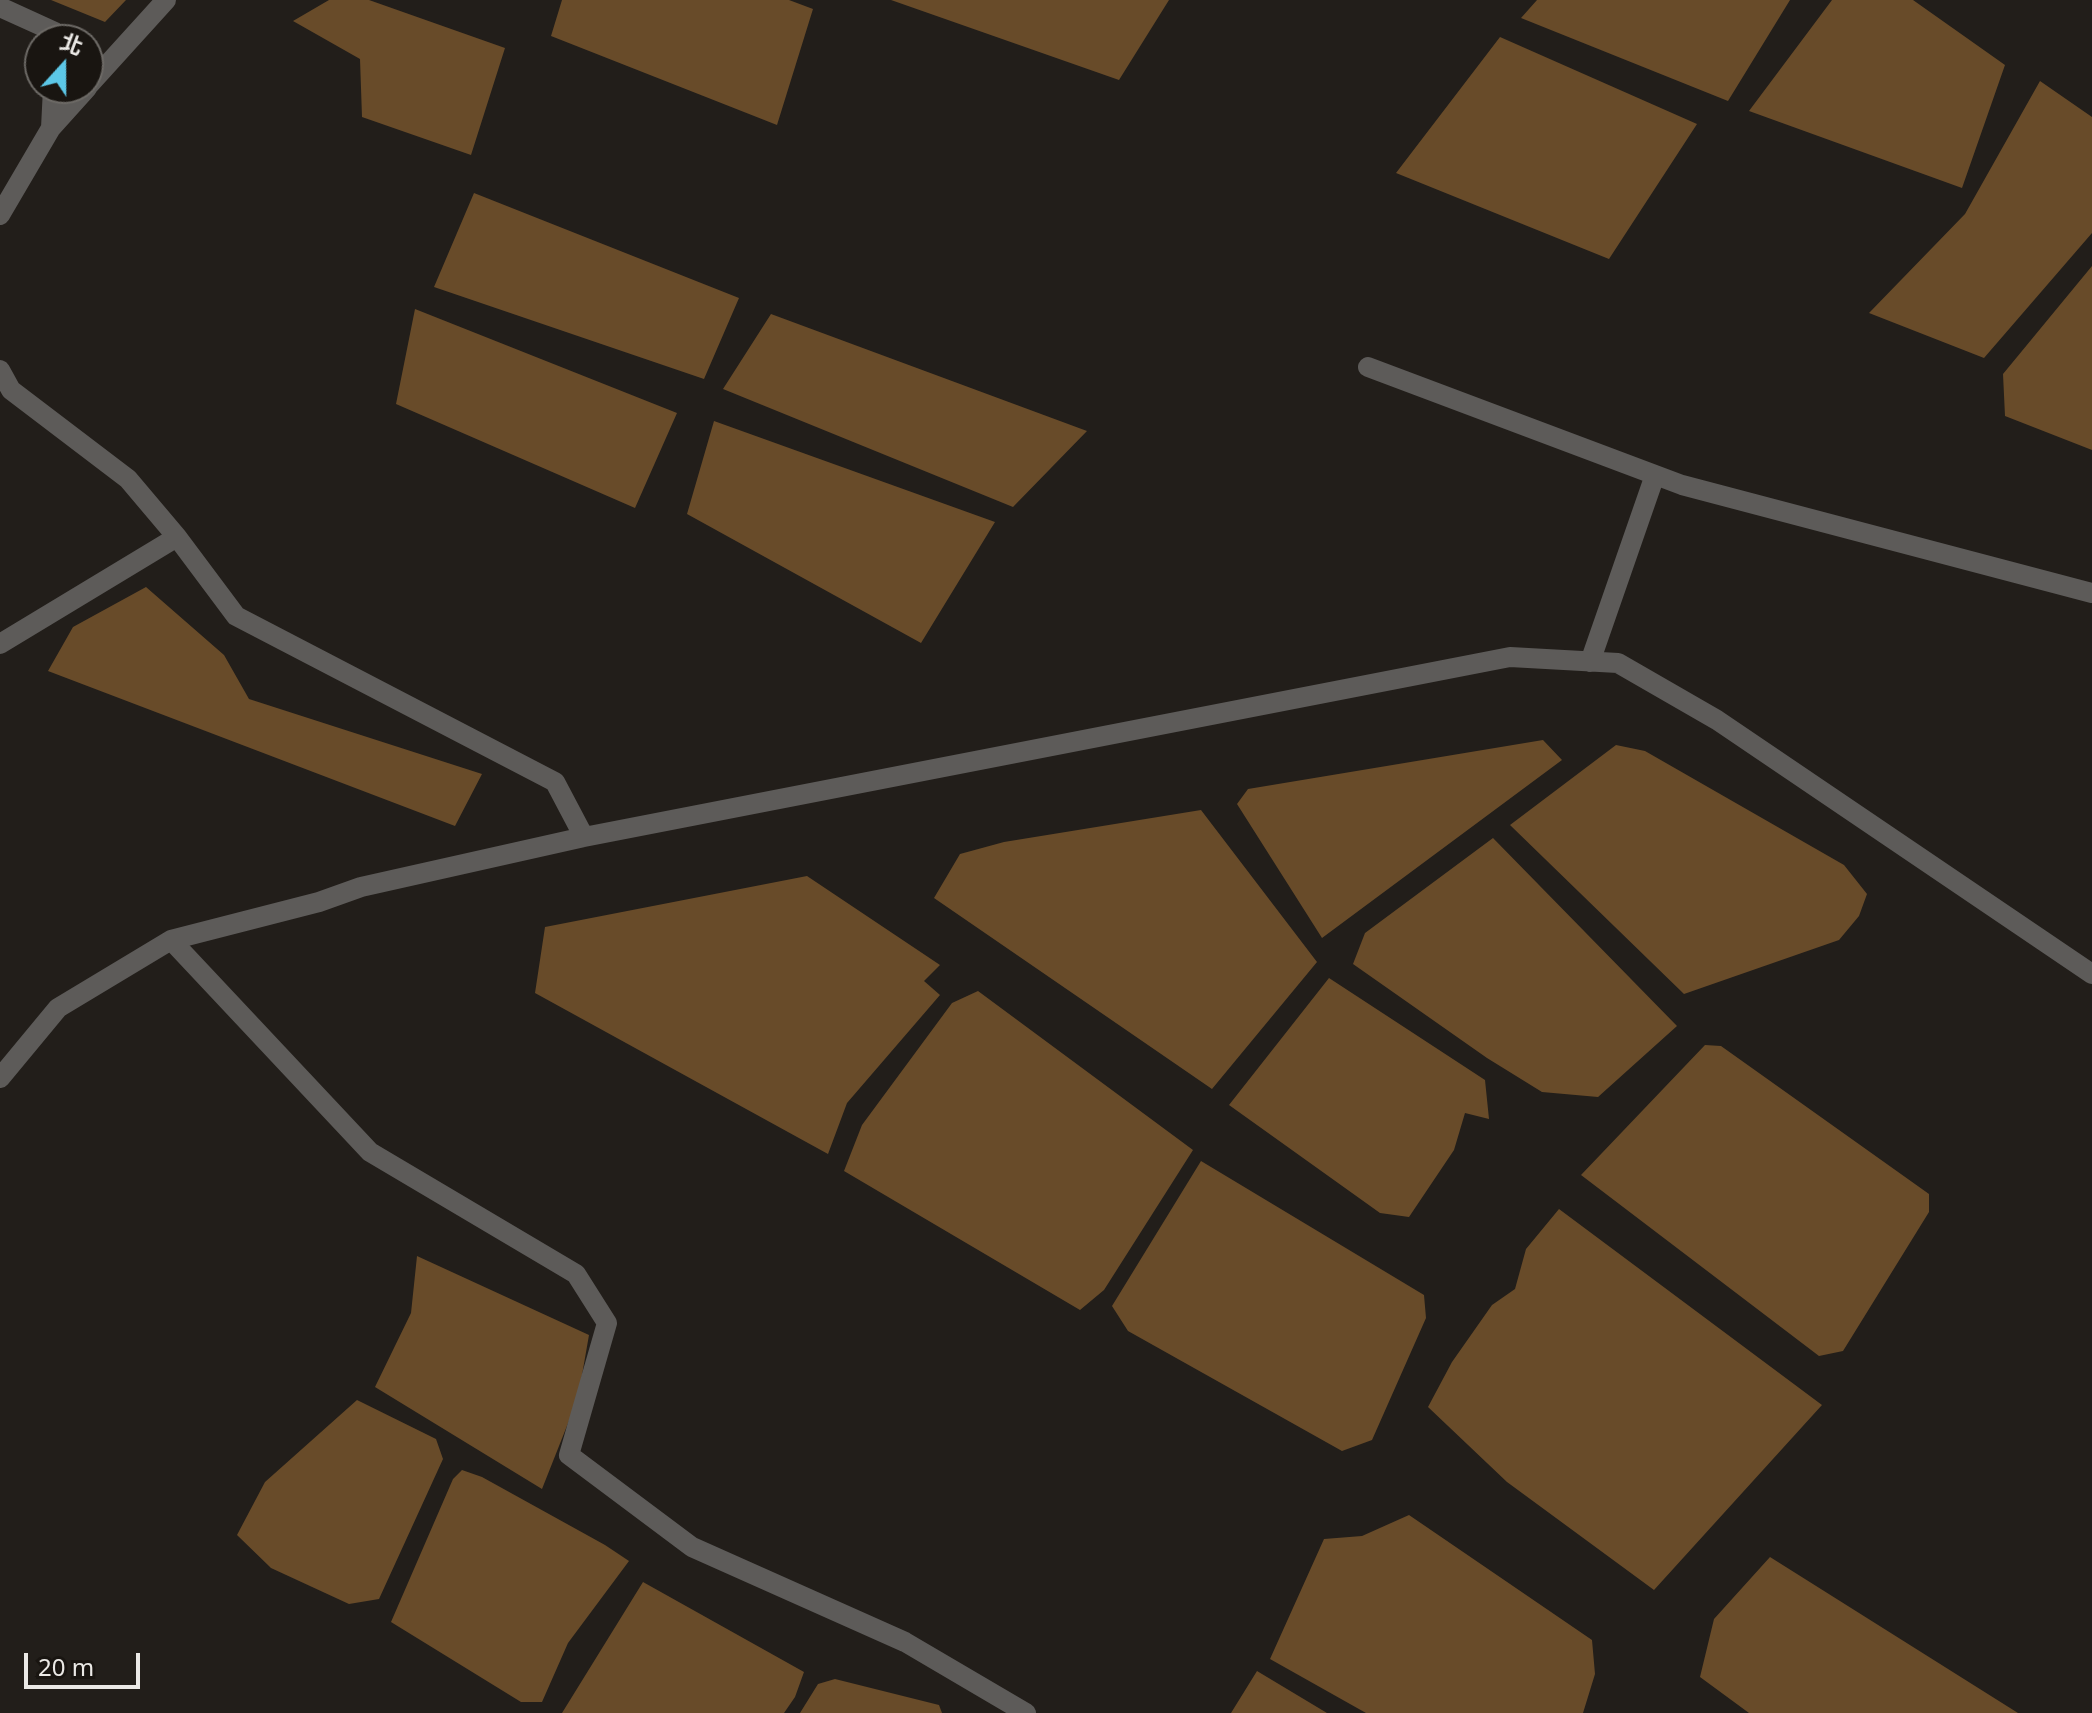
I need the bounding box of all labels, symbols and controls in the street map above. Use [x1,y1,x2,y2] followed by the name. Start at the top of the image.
[24,24,104,104] north arrow
[56,26,88,61] text: 北
[28,1637,144,1687] scale bar
[38,1650,94,1683] text: 20 m

